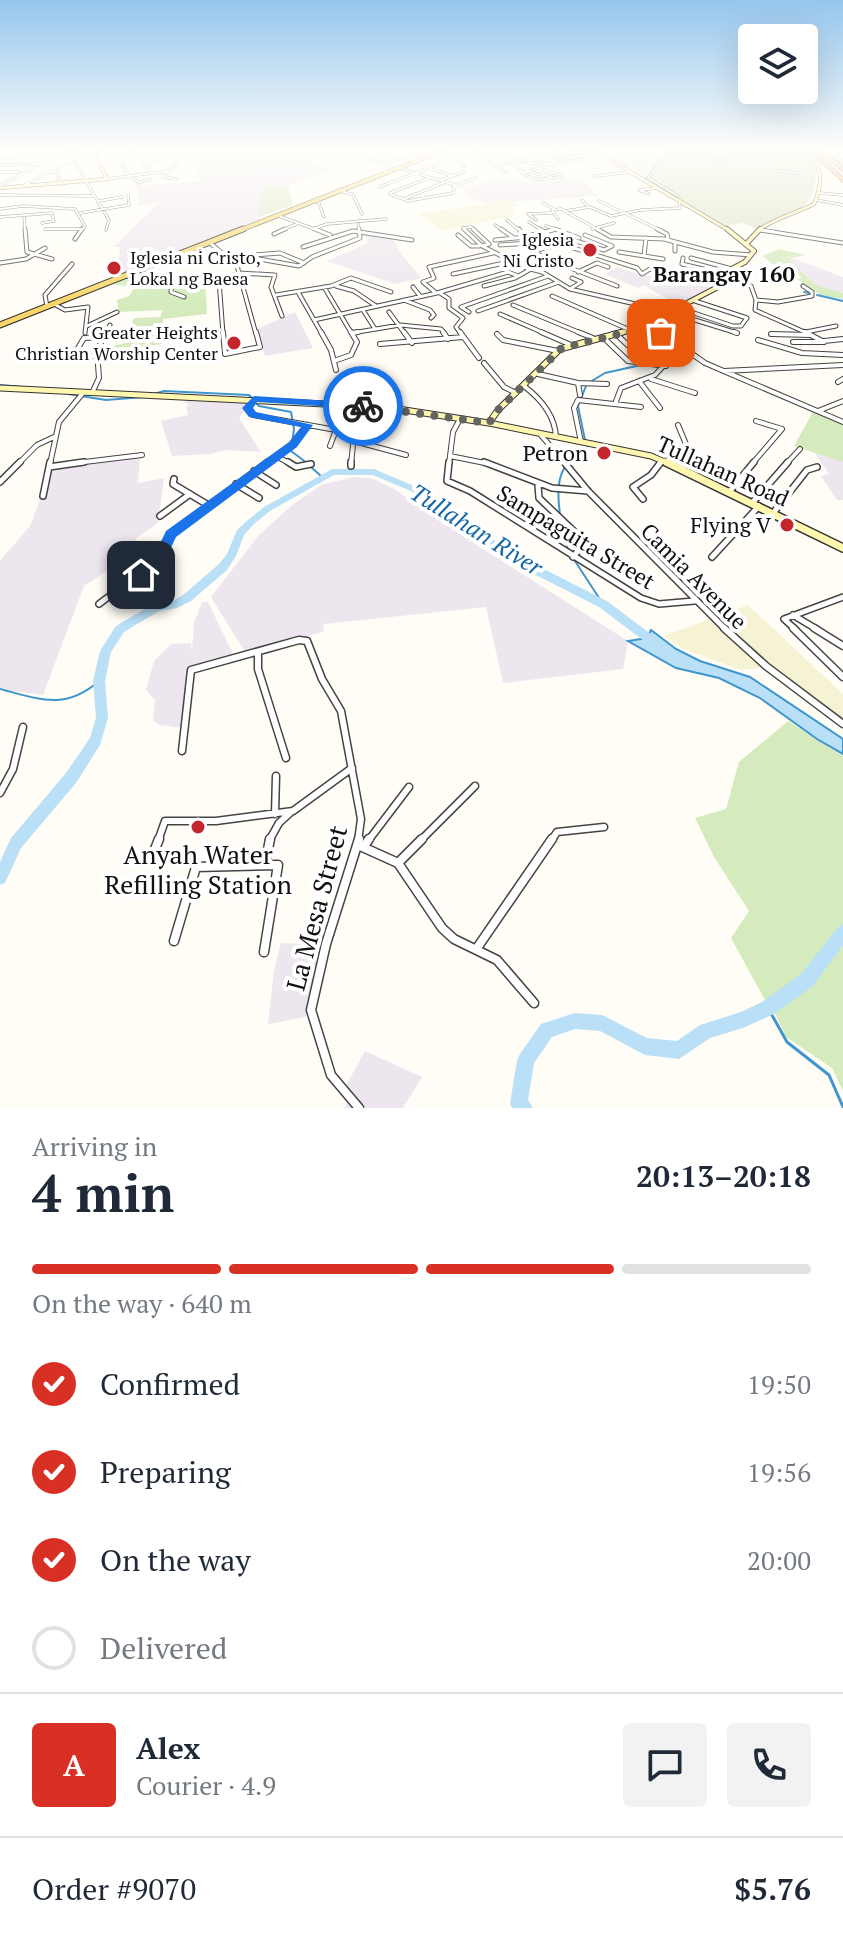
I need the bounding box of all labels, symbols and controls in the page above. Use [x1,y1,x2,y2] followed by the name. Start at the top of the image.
[738,24,818,104] map controls
[738,24,818,104] button: layers
[503,227,574,272] place label: Iglesia Ni Cristo
[581,241,599,259] marker: Iglesia Ni Cristo
[130,245,261,290] place label: Iglesia ni Cristo, Lokal ng Baesa
[105,259,123,277] marker: Iglesia ni Cristo, Lokal ng Baesa
[653,259,795,288] district label: Barangay 160
[627,299,695,367] pin
[639,311,683,355] icon: bag
[15,320,218,365] place label: Greater Heights Christian Worship Center
[225,334,243,352] marker: Greater Heights Christian Worship Center
[323,366,403,446] courier
[341,384,385,428] icon: bike
[653,429,794,513] street label: Tullahan Road
[523,438,588,467] place label: Petron
[595,444,613,462] marker: Petron
[404,476,550,584] water label: Tullahan River
[492,478,661,595] street label: Sampaguita Street
[690,510,772,539] place label: Flying V
[635,516,754,635] street label: Camia Avenue
[778,516,796,534] marker: Flying V
[107,541,175,609] pin
[119,553,163,597] icon: home
[189,818,207,836] marker: Anyah Water Refilling Station
[278,821,354,994] street label: La Mesa Street
[104,837,292,901] place label: Anyah Water Refilling Station
[32,1129,157,1163] text: Arriving in
[636,1156,811,1196] text: 20:13–20:18
[32,1158,174,1227] text: 4 min
[32,1286,252,1320] text: On the way · 640 m
[32,1362,76,1406] icon: check
[100,1364,240,1404] text: Confirmed
[747,1367,811,1401] text: 19:50
[32,1450,76,1494] icon: check
[100,1452,231,1492] text: Preparing
[747,1455,811,1489] text: 19:56
[32,1538,76,1582] icon: check
[100,1540,251,1580] text: On the way
[747,1543,811,1577] text: 20:00
[100,1628,227,1668] text: Delivered
[623,1723,707,1807] button: chat
[727,1723,811,1807] button: phone
[136,1728,200,1768] text: Alex
[63,1745,85,1785] text: A
[136,1768,276,1802] text: Courier · 4.9
[32,1869,196,1909] text: Order #9070
[734,1869,811,1909] text: $5.76

